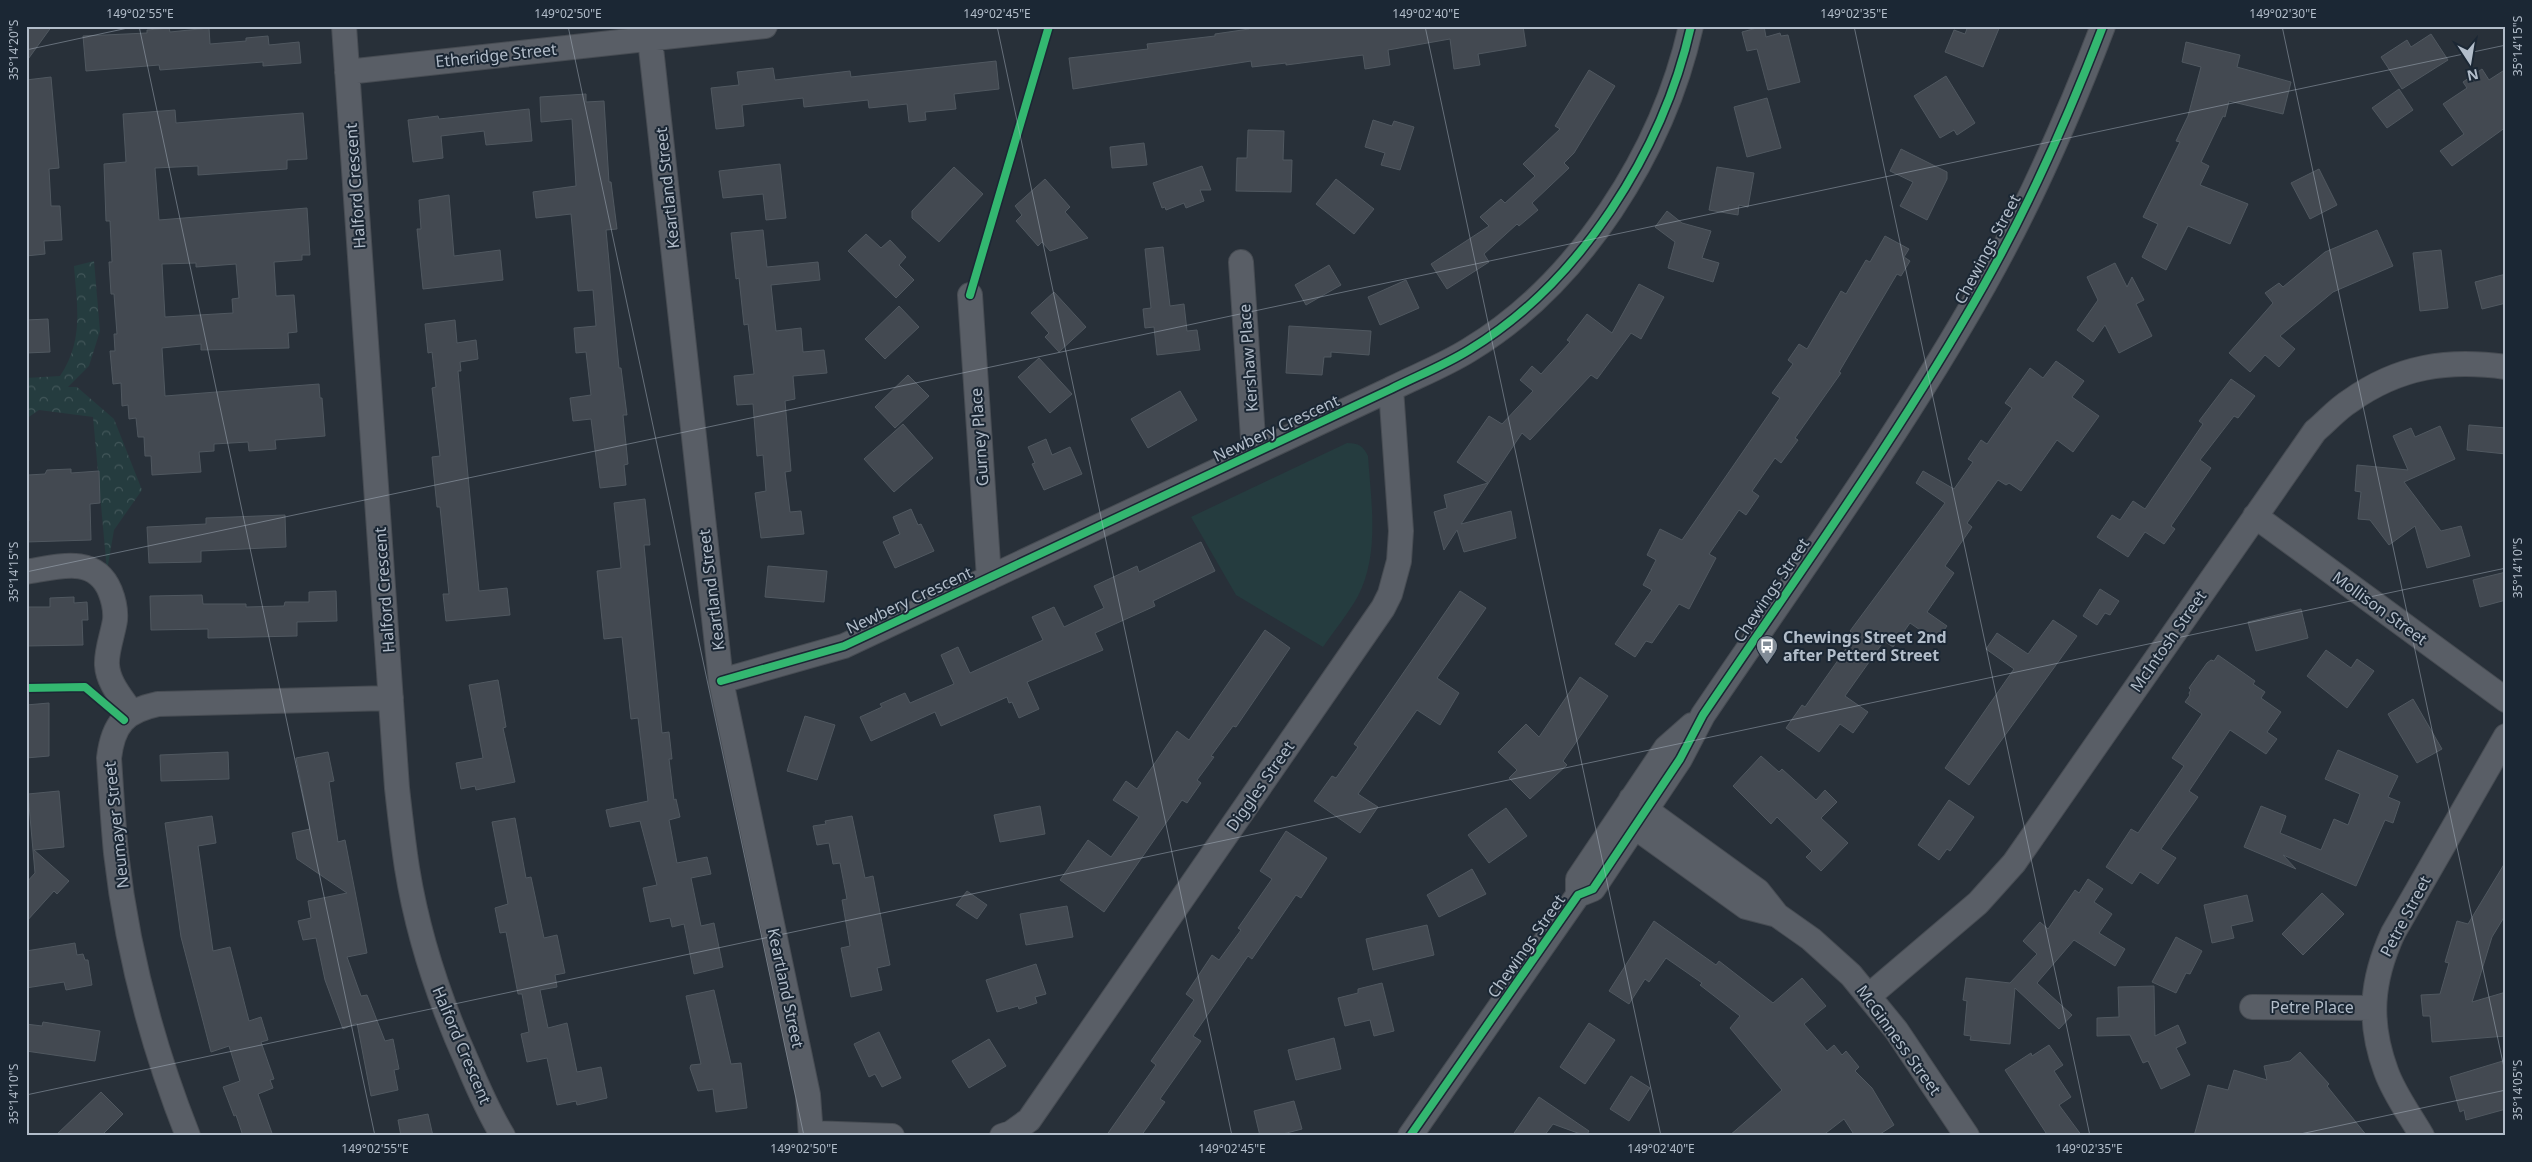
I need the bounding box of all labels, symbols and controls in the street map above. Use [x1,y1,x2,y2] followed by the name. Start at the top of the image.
[106,5,174,22] text: 149°02'55"E
[534,5,602,22] text: 149°02'50"E
[963,5,1031,22] text: 149°02'45"E
[1392,5,1460,22] text: 149°02'40"E
[1820,5,1888,22] text: 149°02'35"E
[2249,5,2317,22] text: 149°02'30"E
[2509,15,2526,76] text: 35°14'15"S
[5,19,22,80] text: 35°14'20"S
[434,38,558,72] street label: Etheridge Street
[2444,38,2494,88] north arrow
[2465,65,2480,86] text: N
[340,122,370,250] street label: Halford Crescent
[650,126,684,250] street label: Keartland Street
[1949,190,2025,308] street label: Chewings Street
[1233,303,1263,413] street label: Kershaw Place
[965,387,993,487] street label: Gurney Place
[1209,389,1343,467] street label: Newbery Crescent
[369,526,399,654] street label: Halford Crescent
[693,528,729,652] street label: Keartland Street
[1728,533,1814,647] street label: Chewings Street
[2509,537,2526,598] text: 35°14'10"S
[5,541,22,602] text: 35°14'15"S
[842,561,976,639] street label: Newbery Crescent
[2328,566,2432,650] street label: Mollison Street
[2125,586,2211,696] street label: McIntosh Street
[1783,626,1947,666] place label: Chewings Street 2nd after Petterd Street
[1755,634,1779,665] bus stop icon: Chewings Street 2nd after Petterd Street
[1221,736,1299,835] street label: Diggles Street
[98,760,134,890] street label: Neumayer Street
[2374,872,2436,960] street label: Petre Street
[1482,890,1570,1002] street label: Chewings Street
[763,926,809,1050] street label: Keartland Street
[1852,981,1947,1100] street label: McGinness Street
[427,983,497,1107] street label: Halford Crescent
[2270,996,2354,1018] street label: Petre Place
[2509,1059,2526,1120] text: 35°14'05"S
[5,1063,22,1124] text: 35°14'10"S
[341,1140,409,1157] text: 149°02'55"E
[770,1140,838,1157] text: 149°02'50"E
[1198,1140,1266,1157] text: 149°02'45"E
[1627,1140,1695,1157] text: 149°02'40"E
[2055,1140,2123,1157] text: 149°02'35"E

